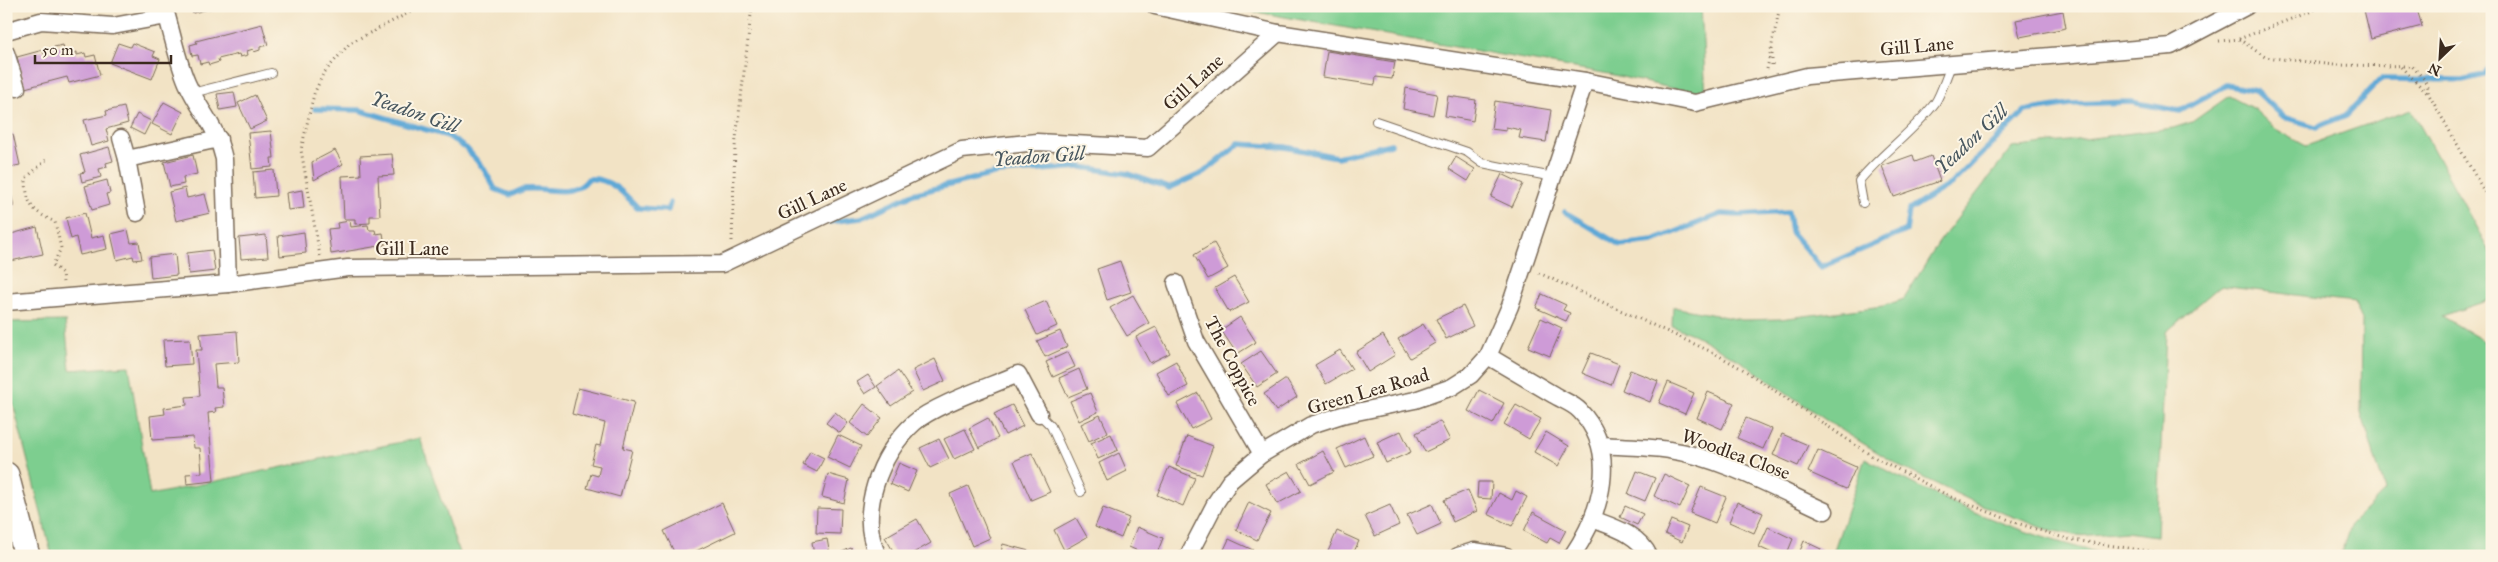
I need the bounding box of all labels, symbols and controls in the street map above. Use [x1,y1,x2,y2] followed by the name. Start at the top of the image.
[1879,31,1955,61] street label: Gill Lane
[35,32,171,64] scale bar
[2416,32,2466,82] north arrow
[42,41,74,59] text: 50 m
[1158,49,1228,115] street label: Gill Lane
[2426,59,2444,80] text: N
[368,86,464,139] water label: Yeadon Gill
[1929,98,2014,179] water label: Yeadon Gill
[992,141,1087,171] water label: Yeadon Gill
[774,173,850,225] street label: Gill Lane
[375,237,449,260] street label: Gill Lane
[1200,312,1266,410] street label: The Coppice
[1304,363,1432,419] street label: Green Lea Road
[1679,424,1794,484] street label: Woodlea Close

